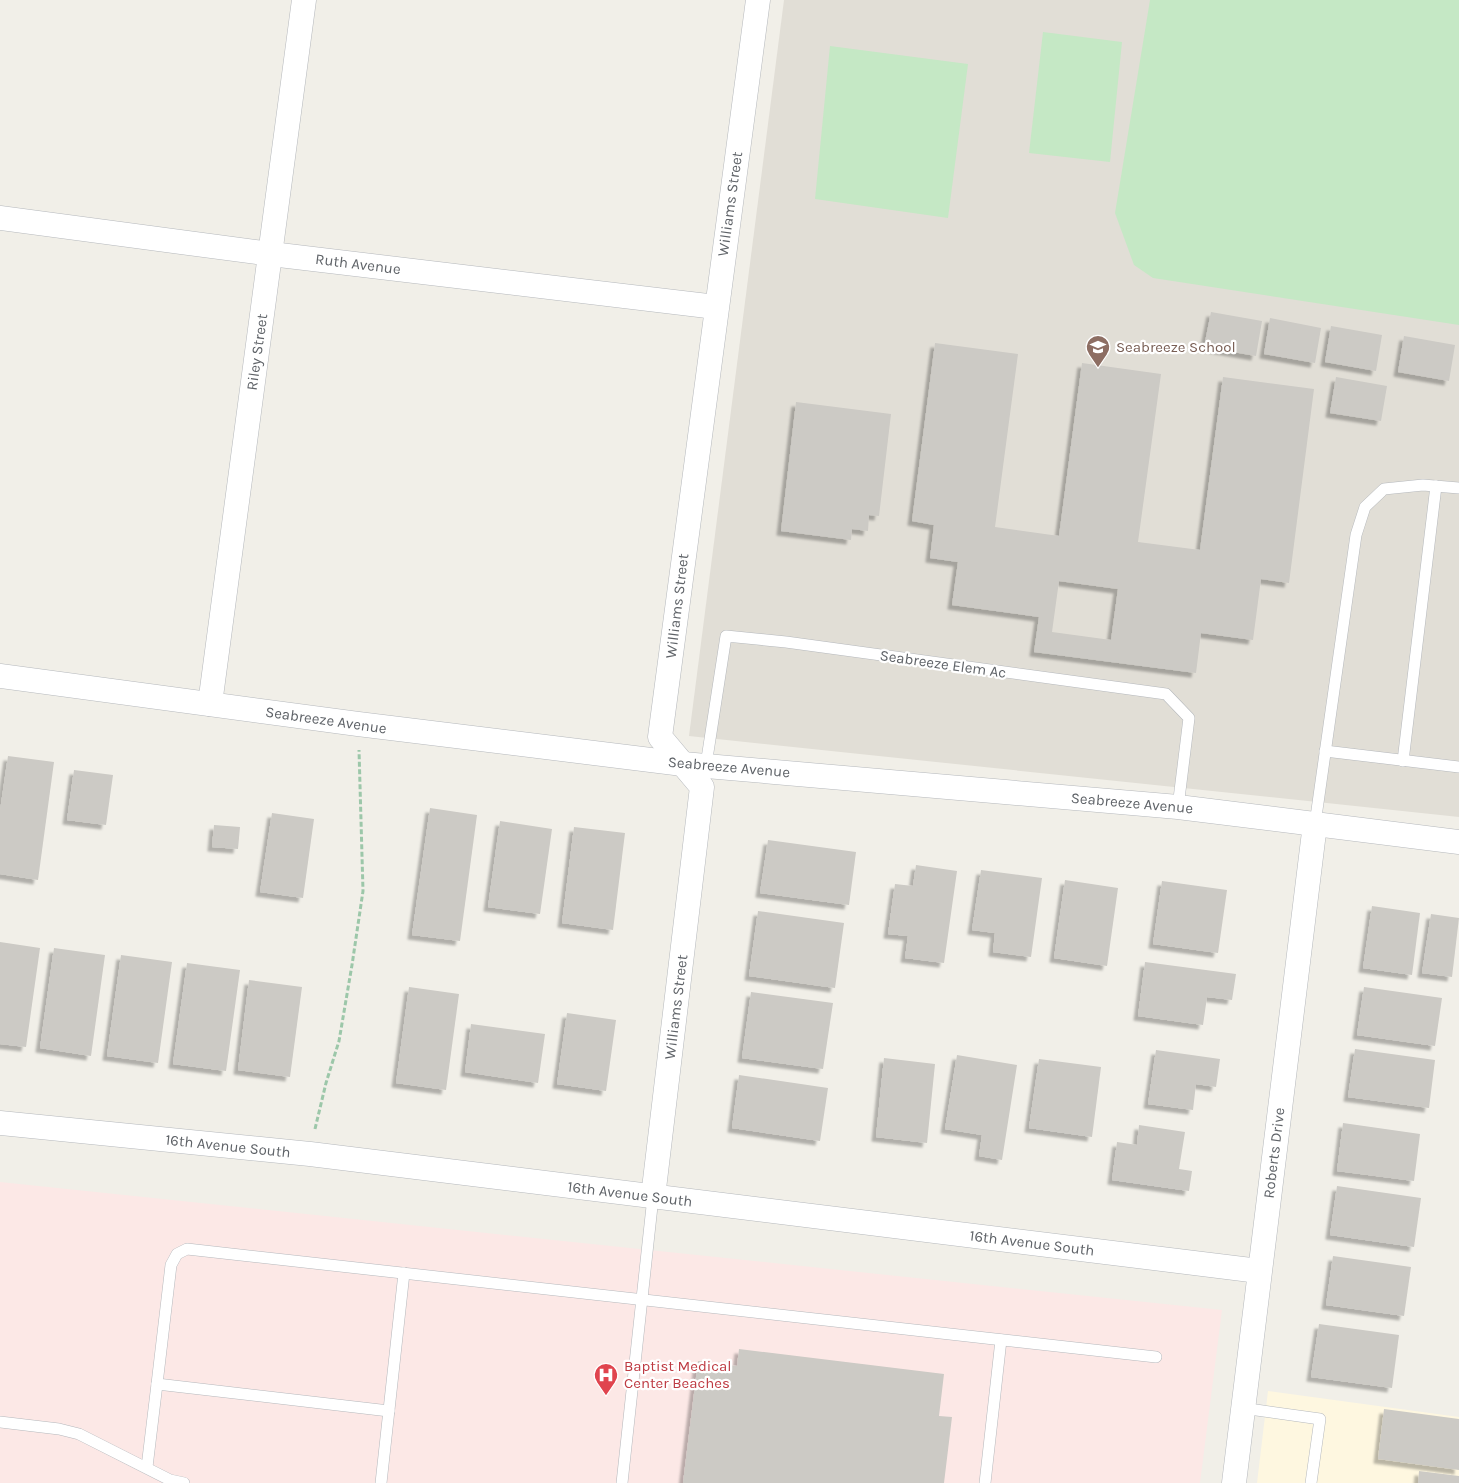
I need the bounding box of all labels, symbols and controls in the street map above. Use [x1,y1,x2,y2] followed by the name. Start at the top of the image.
[714,150,746,258] street label: Williams Street
[314,250,402,278] street label: Ruth Avenue
[243,312,271,392] street label: Riley Street
[1085,334,1111,368] school or university icon: Seabreeze School
[1116,338,1236,356] place label: Seabreeze School
[662,552,692,660] street label: Williams Street
[879,646,1007,682] street label: Seabreeze Elem Ac
[264,703,388,737] street label: Seabreeze Avenue
[667,753,791,781] street label: Seabreeze Avenue
[1070,789,1194,817] street label: Seabreeze Avenue
[661,953,691,1061] street label: Williams Street
[1259,1106,1289,1200] street label: Roberts Drive
[165,1130,291,1162] street label: 16th Avenue South
[566,1177,694,1211] street label: 16th Avenue South
[968,1226,1096,1260] street label: 16th Avenue South
[624,1357,732,1392] place label: Baptist Medical Center Beaches
[593,1362,619,1396] hospital icon: Baptist Medical Center Beaches

